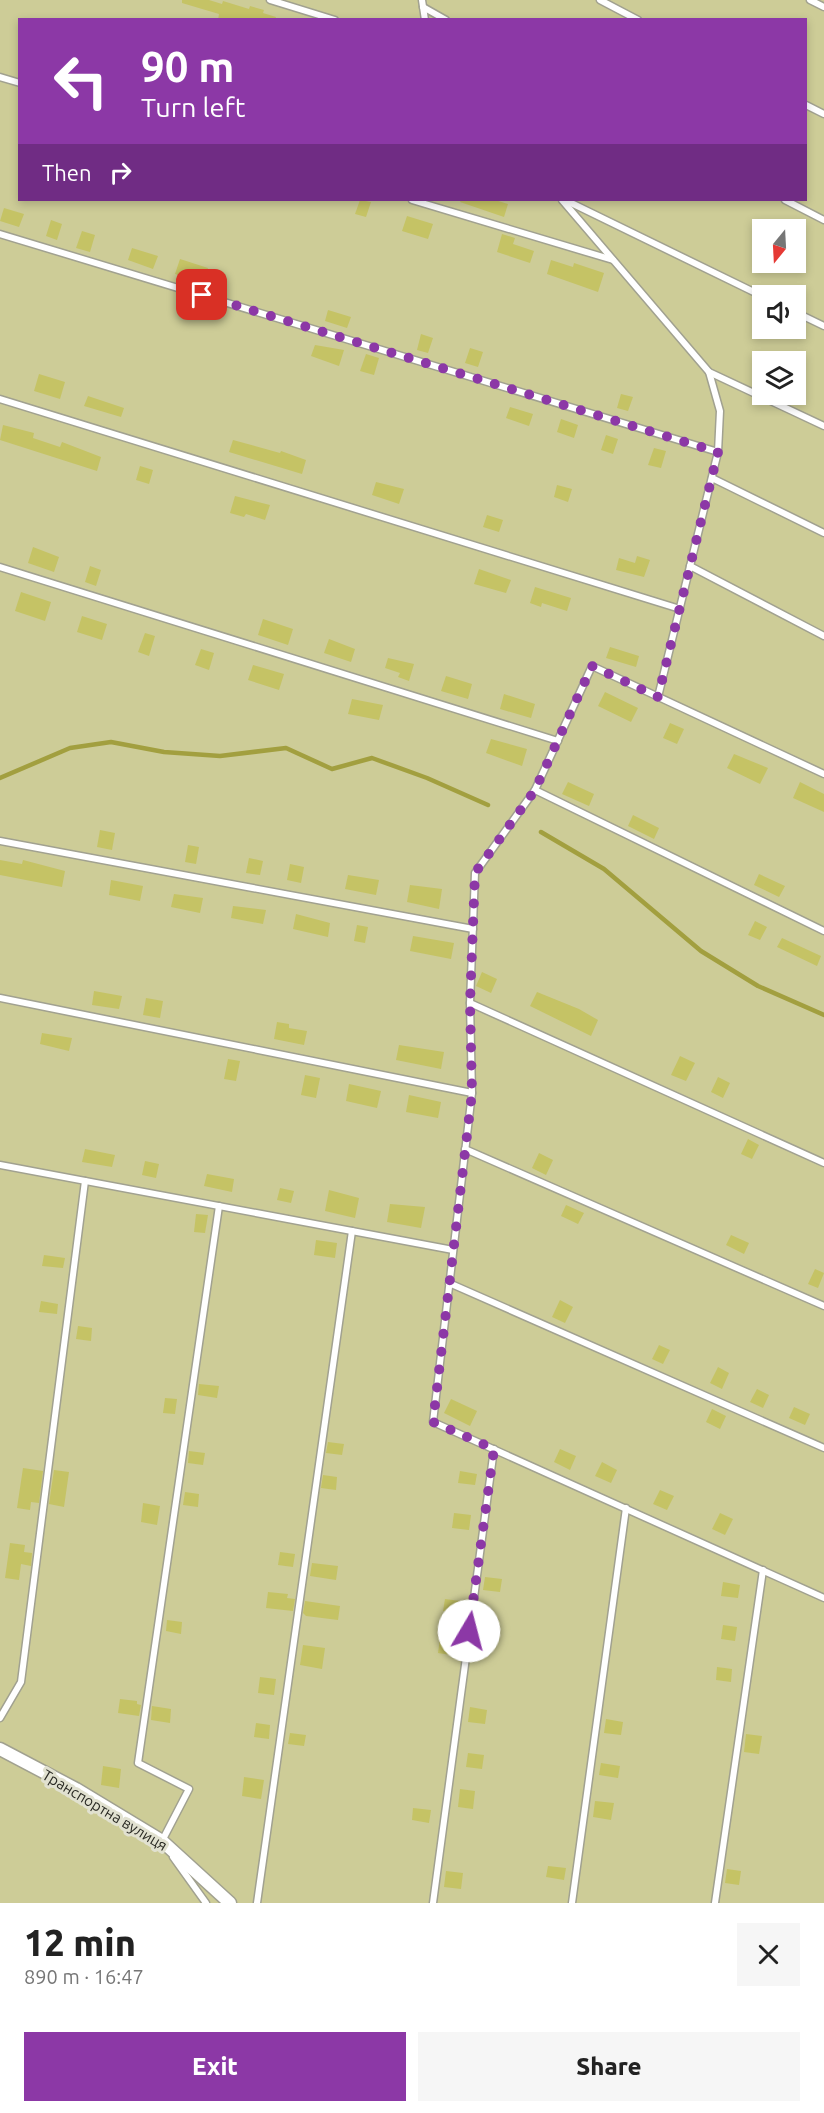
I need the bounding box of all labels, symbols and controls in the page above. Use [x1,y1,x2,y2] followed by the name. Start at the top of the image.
[42,42,120,120] icon: left
[141,43,235,90] text: 90 m
[141,92,245,122] text: Turn left
[104,156,137,189] icon: right
[42,160,92,185] text: Then
[752,219,806,273] north arrow
[752,219,806,405] map controls
[176,269,227,320] pin
[185,278,218,311] icon: arrive
[752,285,806,339] button: sound
[752,351,806,405] button: layers
[437,1599,501,1663] position arrow
[40,1766,170,1854] street label: Транспортна вулиця
[24,1922,136,1963] text: 12 min
[737,1923,800,1986] button: close
[24,1965,144,1988] text: 890 m · 16:47
[24,2032,406,2101] button: Exit
[418,2032,800,2101] button: Share

